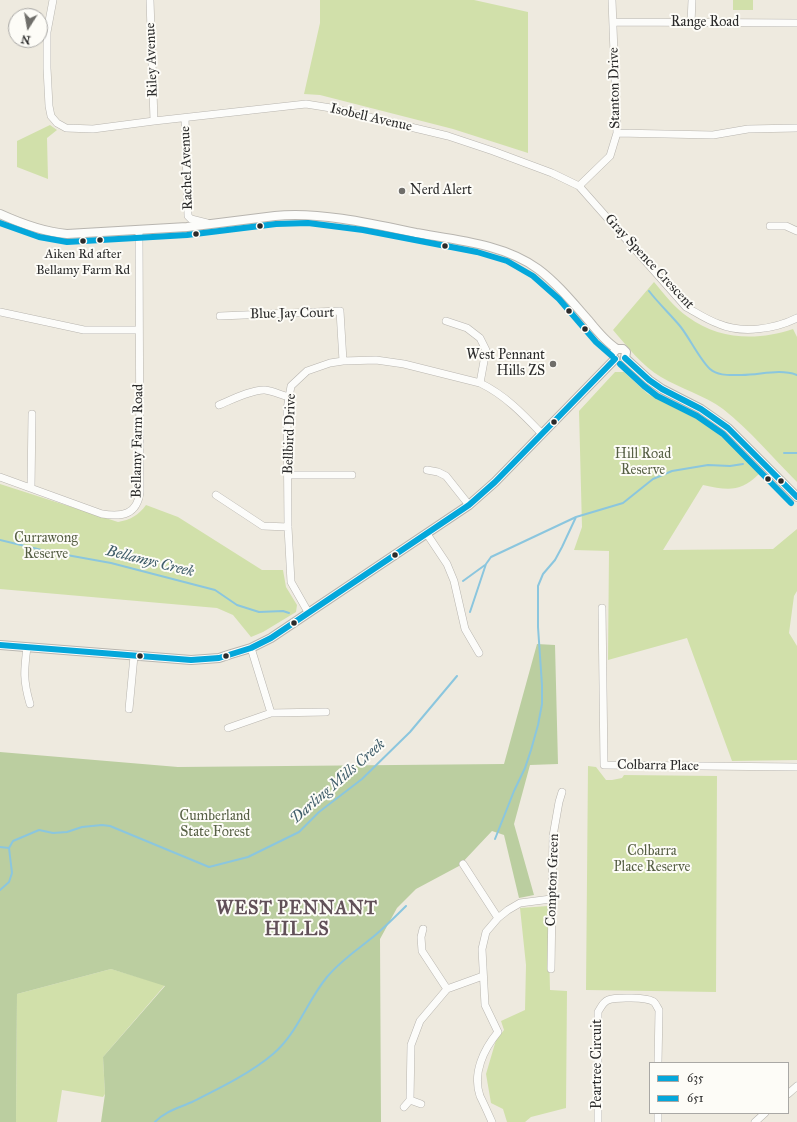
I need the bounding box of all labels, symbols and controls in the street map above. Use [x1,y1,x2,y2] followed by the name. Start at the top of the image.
[8,8,48,48] north arrow
[671,15,739,31] street label: Range Road
[142,22,162,98] street label: Riley Avenue
[20,32,32,47] text: N
[606,47,624,129] street label: Stanton Drive
[328,100,414,136] street label: Isobell Avenue
[177,126,197,210] street label: Rachel Avenue
[410,183,472,199] place label: Nerd Alert
[397,186,407,196] marker: Nerd Alert
[601,211,697,313] street label: Gray Spence Crescent
[255,221,265,231] unlabelled marker
[191,229,201,239] unlabelled marker
[95,235,105,245] unlabelled marker
[78,236,88,246] marker: Aiken Rd after Bellamy Farm Rd
[440,241,450,251] unlabelled marker
[36,247,130,278] place label: Aiken Rd after Bellamy Farm Rd
[250,305,334,323] street label: Blue Jay Court
[564,306,574,316] unlabelled marker
[580,324,590,334] unlabelled marker
[466,348,545,380] place label: West Pennant Hills ZS
[548,359,558,369] marker: West Pennant Hills ZS
[129,384,147,498] street label: Bellamy Farm Road
[280,393,300,475] street label: Bellbird Drive
[549,417,559,427] unlabelled marker
[615,447,671,480] park label: Hill Road Reserve
[763,474,773,484] unlabelled marker
[776,476,786,486] unlabelled marker
[14,531,78,564] park label: Currawong Reserve
[104,542,196,582] water label: Bellamys Creek
[390,550,400,560] unlabelled marker
[289,618,299,628] unlabelled marker
[135,651,145,661] unlabelled marker
[221,651,231,661] unlabelled marker
[287,736,389,828] water label: Darling Mills Creek
[617,757,699,775] street label: Colbarra Place
[180,809,250,842] park label: Cumberland State Forest
[543,833,563,927] street label: Compton Green
[614,844,690,876] park label: Colbarra Place Reserve
[216,899,378,942] district label: WEST PENNANT HILLS
[590,1019,606,1109] street label: Peartree Circuit
[649,1062,789,1114] legend
[687,1071,704,1085] text: 635
[687,1091,703,1105] text: 651

